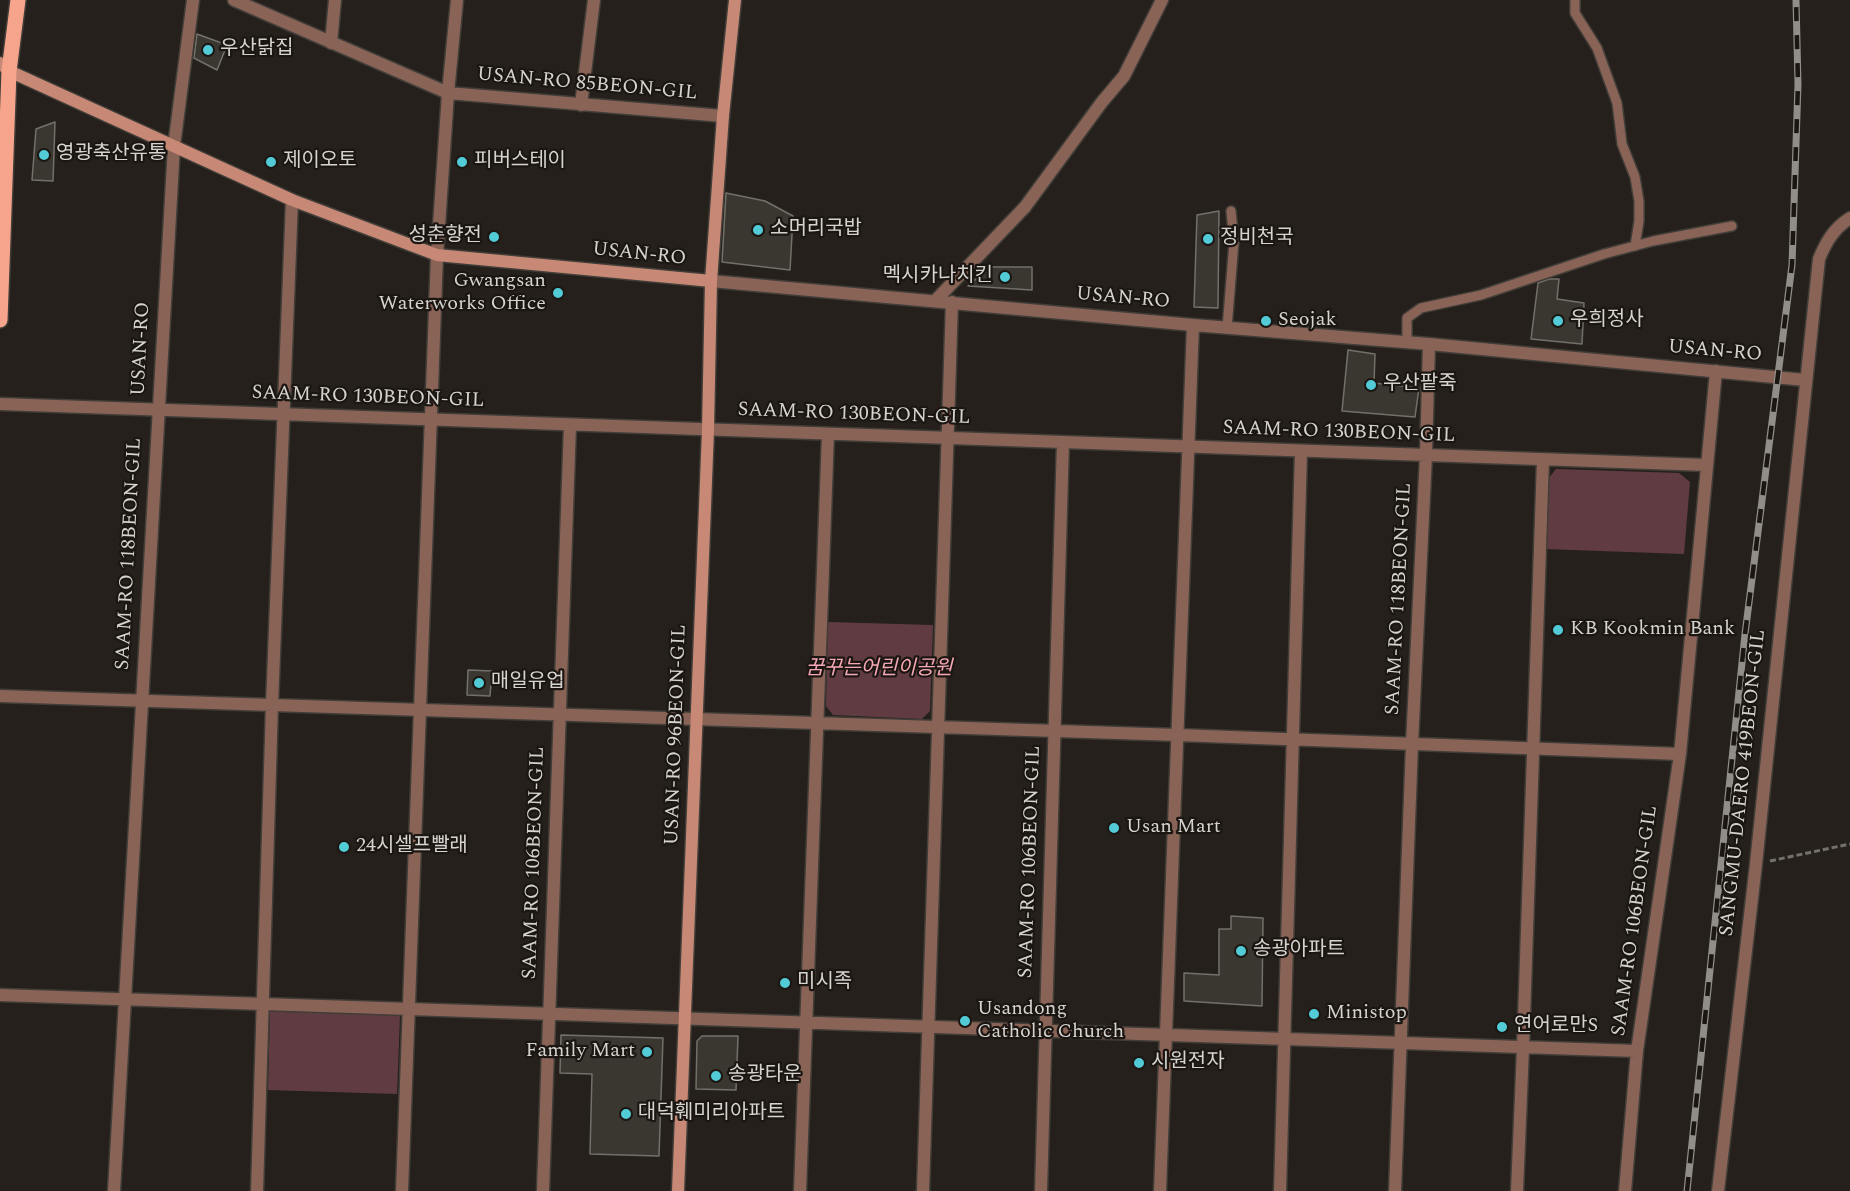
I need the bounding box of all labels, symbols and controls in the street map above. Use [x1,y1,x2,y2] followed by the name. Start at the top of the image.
[220,38,294,62] place label: 우산닭집
[201,43,215,57] marker: 우산닭집
[476,63,698,107] street label: USAN-RO 85BEON-GIL
[56,143,166,167] place label: 영광축산유통
[37,148,51,162] marker: 영광축산유통
[283,150,357,174] place label: 제이오토
[474,150,566,174] place label: 피버스테이
[264,155,278,169] marker: 제이오토
[455,155,469,169] marker: 피버스테이
[770,218,862,242] place label: 소머리국밥
[751,223,765,237] marker: 소머리국밥
[408,225,482,249] place label: 성춘향전
[1220,227,1294,251] place label: 정비천국
[487,230,501,244] marker: 성춘향전
[1201,232,1215,246] marker: 정비천국
[591,238,687,272] street label: USAN-RO
[883,265,993,289] place label: 멕시카나치킨
[379,270,546,317] place label: Gwangsan Waterworks Office
[998,270,1012,284] marker: 멕시카나치킨
[1075,283,1171,315] street label: USAN-RO
[551,286,565,300] marker: Gwangsan Waterworks Office
[128,301,156,397] street label: USAN-RO
[1278,309,1337,333] place label: Seojak
[1570,309,1644,333] place label: 우희정사
[1259,314,1273,328] marker: Seojak
[1551,314,1565,328] marker: 우희정사
[1667,336,1763,368] street label: USAN-RO
[1383,373,1457,397] place label: 우산팥죽
[1364,378,1378,392] marker: 우산팥죽
[251,382,485,414] street label: SAAM-RO 130BEON-GIL
[737,399,971,431] street label: SAAM-RO 130BEON-GIL
[1222,417,1456,449] street label: SAAM-RO 130BEON-GIL
[112,437,148,671] street label: SAAM-RO 118BEON-GIL
[1382,482,1418,716] street label: SAAM-RO 118BEON-GIL
[1570,618,1735,642] place label: KB Kookmin Bank
[1551,623,1565,637] marker: KB Kookmin Bank
[661,624,693,846] street label: USAN-RO 96BEON-GIL
[1716,628,1772,938] street label: SANGMU-DAERO 419BEON-GIL
[805,658,953,682] park label: 꿈꾸는어린이공원
[491,671,565,695] place label: 매일유업
[472,676,486,690] marker: 매일유업
[1015,745,1047,979] street label: SAAM-RO 106BEON-GIL
[519,746,551,980] street label: SAAM-RO 106BEON-GIL
[1608,804,1664,1038] street label: SAAM-RO 106BEON-GIL
[1126,816,1221,840] place label: Usan Mart
[1107,821,1121,835] marker: Usan Mart
[356,835,468,859] place label: 24시셀프빨래
[337,840,351,854] marker: 24시셀프빨래
[1253,939,1345,963] place label: 송광아파트
[1234,944,1248,958] marker: 송광아파트
[797,971,852,995] place label: 미시족
[778,976,792,990] marker: 미시족
[977,998,1124,1045] place label: Usandong Catholic Church
[1326,1002,1407,1026] place label: Ministop
[1307,1007,1321,1021] marker: Ministop
[958,1014,972,1028] marker: Usandong Catholic Church
[1514,1015,1598,1039] place label: 연어로만S
[1495,1020,1509,1034] marker: 연어로만S
[526,1040,635,1064] place label: Family Mart
[640,1045,654,1059] marker: Family Mart
[1151,1051,1225,1075] place label: 시원전자
[1132,1056,1146,1070] marker: 시원전자
[728,1064,802,1088] place label: 송광타운
[709,1069,723,1083] marker: 송광타운
[638,1102,785,1126] place label: 대덕훼미리아파트
[619,1107,633,1121] marker: 대덕훼미리아파트

